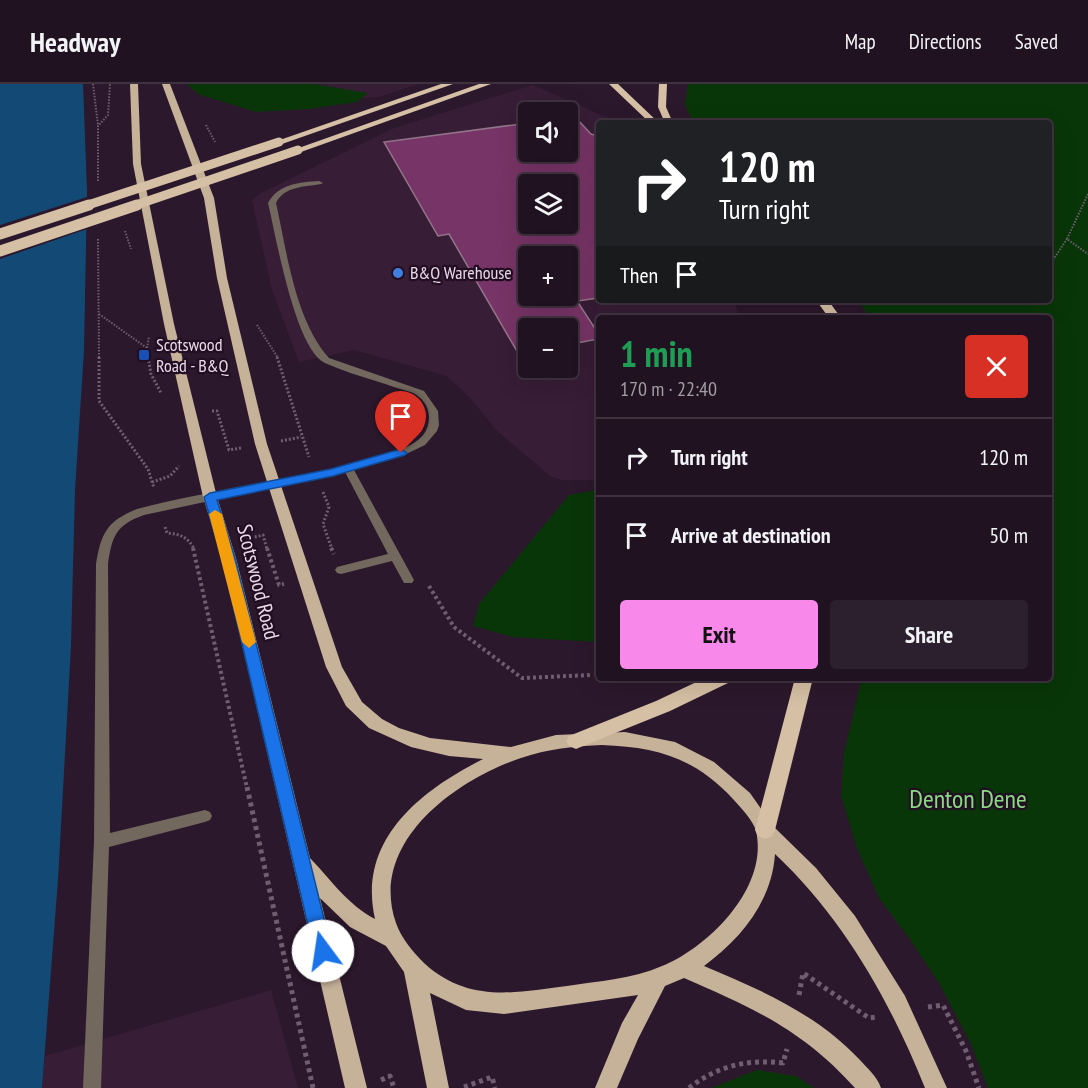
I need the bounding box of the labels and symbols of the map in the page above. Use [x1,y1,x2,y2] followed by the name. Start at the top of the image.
[410,261,512,284] place label: B&Q Warehouse
[391,266,405,280] marker: B&Q Warehouse
[156,333,229,377] place label: Scotswood Road - B&Q
[137,348,151,362] marker: Scotswood Road - B&Q
[375,391,426,453] pin
[231,521,286,642] street label: Scotswood Road
[909,782,1027,815] park label: Denton Dene
[291,919,355,983] position arrow

